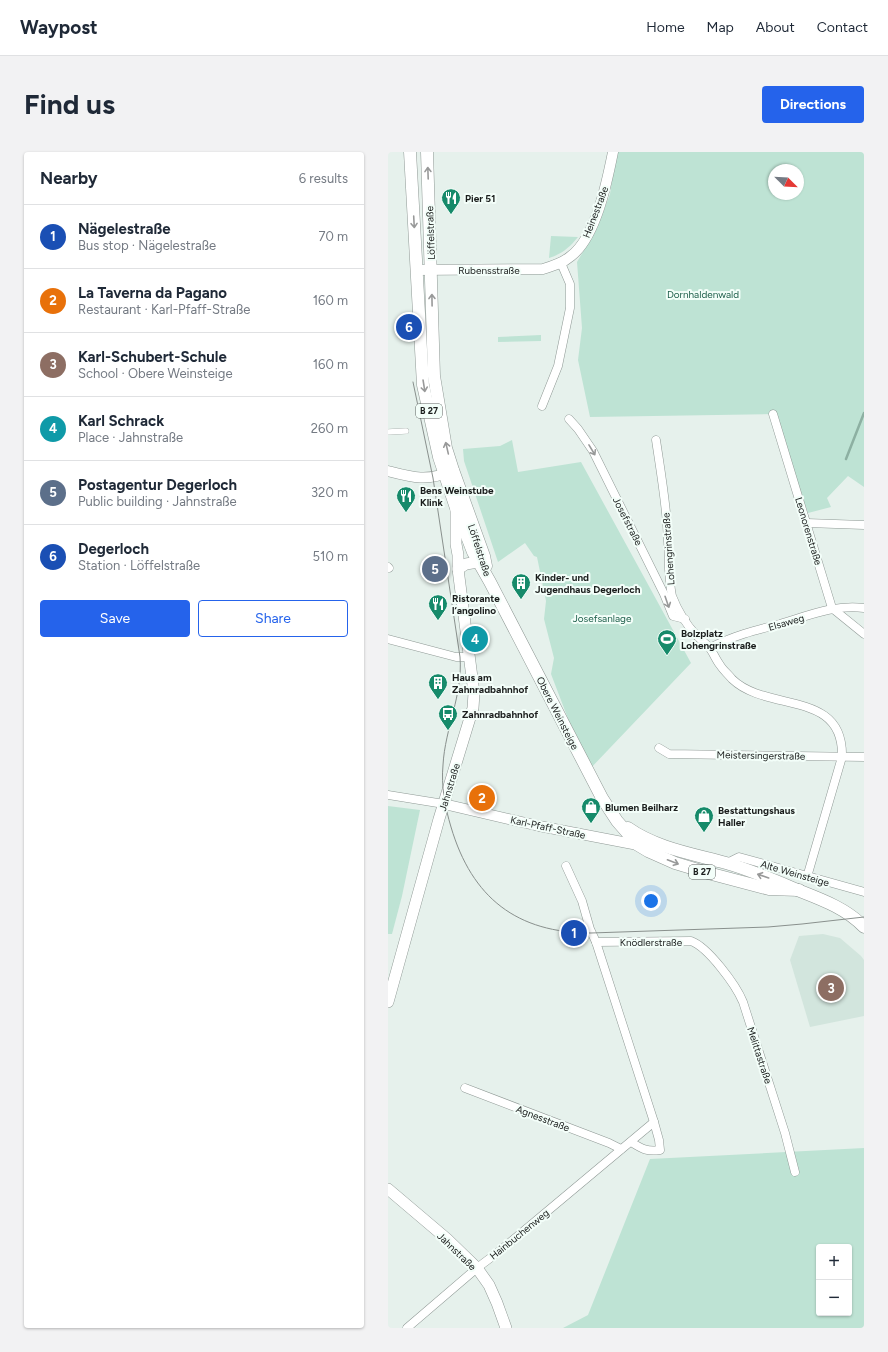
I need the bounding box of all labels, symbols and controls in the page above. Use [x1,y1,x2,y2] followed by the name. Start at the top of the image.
[20,16,98,39] text: Waypost
[646,19,685,36] text: Home
[707,19,734,36] text: Map
[756,19,795,36] text: About
[817,19,868,36] text: Contact
[762,86,864,123] button: Directions
[24,87,115,121] text: Find us
[768,164,804,200] north arrow
[425,167,432,180] one-way arrow
[40,168,98,188] text: Nearby
[299,171,348,186] text: 6 results
[580,184,611,240] street label: Heinestraße
[440,187,462,215] restaurant icon: Pier 51
[465,192,495,205] place label: Pier 51
[423,205,438,260] street label: Löffelstraße
[410,215,418,228] one-way arrow
[78,220,171,238] text: Nägelestraße
[50,229,56,244] text: 1
[318,229,348,244] text: 70 m
[78,238,216,253] text: Bus stop · Nägelestraße
[458,264,520,277] street label: Rubensstraße
[78,284,227,302] text: La Taverna da Pagano
[667,288,739,301] park label: Dornhaldenwald
[49,293,57,308] text: 2
[313,293,348,308] text: 160 m
[428,294,436,307] one-way arrow
[78,302,250,317] text: Restaurant · Karl-Pfaff-Straße
[396,312,422,342] pin: 6
[78,348,227,366] text: Karl-Schubert-Schule
[49,357,57,372] text: 3
[313,357,348,372] text: 160 m
[78,366,233,381] text: School · Obere Weinsteige
[420,379,428,392] one-way arrow
[416,404,442,418] road number: B 27
[78,412,164,430] text: Karl Schrack
[49,421,57,436] text: 4
[311,421,348,436] text: 260 m
[78,430,183,445] text: Place · Jahnstraße
[442,442,450,455] one-way arrow
[589,444,597,456] one-way arrow
[78,476,237,494] text: Postagentur Degerloch
[420,484,494,509] place label: Bens Weinstube Klink
[49,485,57,500] text: 5
[311,485,348,500] text: 320 m
[395,485,417,513] restaurant icon: Bens Weinstube Klink
[78,494,237,509] text: Public building · Jahnstraße
[610,495,646,548] street label: Josefstraße
[792,496,825,567] street label: Leonorenstraße
[659,512,678,586] street label: Lohengrinstraße
[465,522,494,578] street label: Löffelstraße
[78,540,149,558] text: Degerloch
[49,549,57,564] text: 6
[313,549,348,564] text: 510 m
[422,554,448,584] pin: 5
[78,558,200,573] text: Station · Löffelstraße
[535,571,641,596] place label: Kinder- und Jugendhaus Degerloch
[510,572,532,600] building icon: Kinder- und Jugendhaus Degerloch
[452,592,500,617] place label: Ristorante l‘angolino
[427,593,449,621] restaurant icon: Ristorante l‘angolino
[664,595,671,608] one-way arrow
[40,600,190,637] button: Save
[198,600,348,637] button: Share
[767,611,806,634] street label: Elsaweg
[573,612,632,625] park label: Josefsanlage
[462,624,488,654] pin: 4
[681,627,757,652] place label: Bolzplatz Lohengrinstraße
[656,628,678,656] sports icon: Bolzplatz Lohengrinstraße
[452,671,528,696] place label: Haus am Zahnradbahnhof
[427,672,449,700] building icon: Haus am Zahnradbahnhof
[533,674,582,753] street label: Obere Weinsteige
[437,703,459,731] bus stop icon: Zahnradbahnhof
[462,708,538,721] place label: Zahnradbahnhof
[716,748,806,763] street label: Meistersingerstraße
[436,761,463,813] street label: Jahnstraße
[469,783,495,813] pin: 2
[580,796,602,824] shop icon: Blumen Beilharz
[605,801,678,814] place label: Blumen Beilharz
[718,804,795,829] place label: Bestattungshaus Haller
[693,805,715,833] shop icon: Bestattungshaus Haller
[509,813,587,842] street label: Karl-Pfaff-Straße
[759,857,831,890] street label: Alte Weinsteige
[667,858,679,866] one-way arrow
[689,865,715,879] road number: B 27
[757,872,770,879] one-way arrow
[641,891,661,911] your location
[561,918,587,948] pin: 1
[620,936,683,949] street label: Knödlerstraße
[818,973,844,1003] pin: 3
[744,1025,775,1086] street label: Melittastraße
[514,1102,572,1135] street label: Agnesstraße
[487,1206,552,1262] street label: Hainbuchenweg
[434,1230,479,1274] street label: Jahnstraße
[816,1244,852,1316] map controls
[816,1244,852,1280] button: +
[816,1280,852,1316] button: −

